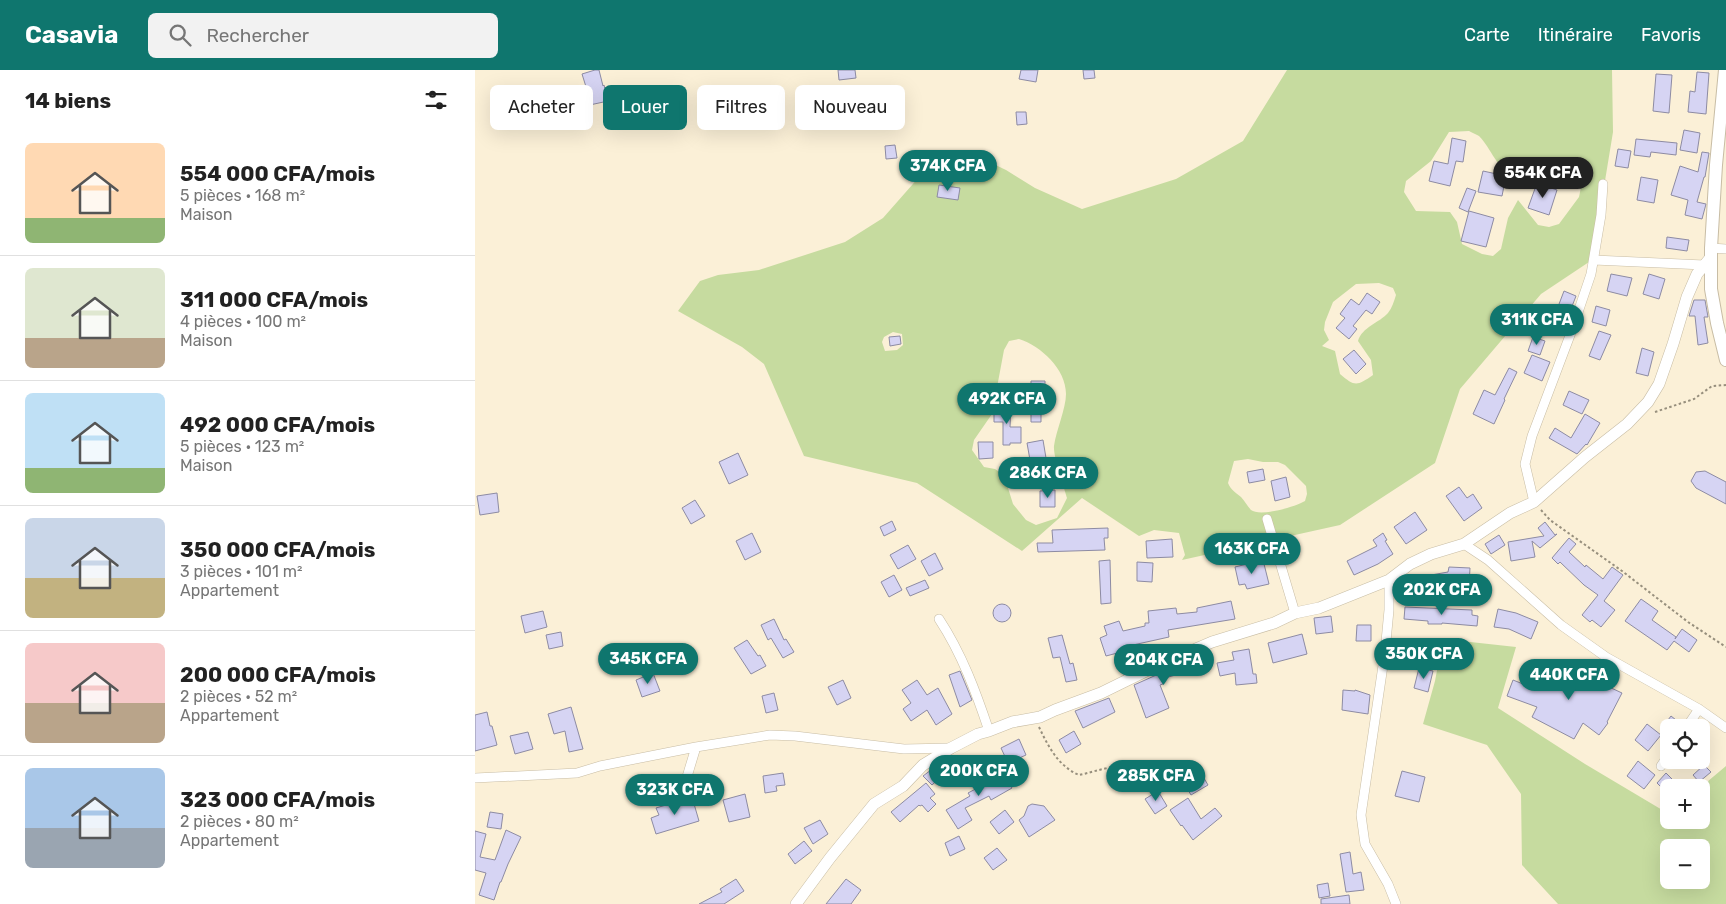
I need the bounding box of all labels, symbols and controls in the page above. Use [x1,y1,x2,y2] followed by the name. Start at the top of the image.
[148,13,498,58] search box
[25,21,118,49] text: Casavia
[166,21,194,49] icon: search
[206,24,309,47] text: Rechercher
[1464,24,1510,46] text: Carte
[1538,24,1613,46] text: Itinéraire
[1641,24,1701,46] text: Favoris
[490,85,593,130] chip: Acheter
[603,85,687,130] chip: Louer
[697,85,785,130] chip: Filtres
[795,85,905,130] chip: Nouveau
[422,86,450,114] icon: filters
[25,88,111,113] text: 14 biens
[896,150,1000,192] pin: 374K CFA
[910,156,986,175] text: 374K CFA
[1491,156,1595,199] pin: 554K CFA
[180,161,375,186] text: 554 000 CFA/mois
[65,163,125,223] icon: home
[1504,163,1582,182] text: 554K CFA
[180,186,305,205] text: 5 pièces · 168 m²
[180,205,232,224] text: Maison
[180,287,368,312] text: 311 000 CFA/mois
[65,288,125,348] icon: home
[1485,304,1589,346] pin: 311K CFA
[1501,310,1573,329] text: 311K CFA
[180,312,306,331] text: 4 pièces · 100 m²
[180,331,232,350] text: Maison
[955,382,1059,425] pin: 492K CFA
[968,389,1046,408] text: 492K CFA
[180,412,375,437] text: 492 000 CFA/mois
[65,413,125,473] icon: home
[180,437,304,456] text: 5 pièces · 123 m²
[180,456,232,475] text: Maison
[996,456,1100,499] pin: 286K CFA
[1009,463,1087,482] text: 286K CFA
[1200,532,1304,575] pin: 163K CFA
[180,537,375,562] text: 350 000 CFA/mois
[65,538,125,598] icon: home
[1215,539,1289,558] text: 163K CFA
[180,562,302,581] text: 3 pièces · 101 m²
[1390,574,1494,616] pin: 202K CFA
[1403,580,1481,599] text: 202K CFA
[180,581,279,600] text: Appartement
[1372,638,1476,680] pin: 350K CFA
[596,642,700,685] pin: 345K CFA
[1112,644,1216,686] pin: 204K CFA
[1385,644,1463,663] text: 350K CFA
[609,649,687,668] text: 345K CFA
[1125,650,1203,669] text: 204K CFA
[1517,658,1621,701] pin: 440K CFA
[180,662,376,687] text: 200 000 CFA/mois
[65,663,125,723] icon: home
[1530,665,1608,684] text: 440K CFA
[180,687,297,706] text: 2 pièces · 52 m²
[180,706,279,725] text: Appartement
[1660,719,1710,889] map controls
[1660,719,1710,769] button: locate
[927,754,1031,797] pin: 200K CFA
[1104,760,1208,802] pin: 285K CFA
[940,761,1018,780] text: 200K CFA
[1117,766,1195,785] text: 285K CFA
[623,774,727,816] pin: 323K CFA
[1660,779,1710,829] button: +
[636,780,714,799] text: 323K CFA
[180,787,375,812] text: 323 000 CFA/mois
[65,788,125,848] icon: home
[180,812,299,831] text: 2 pièces · 80 m²
[180,831,279,850] text: Appartement
[1660,839,1710,889] button: −

